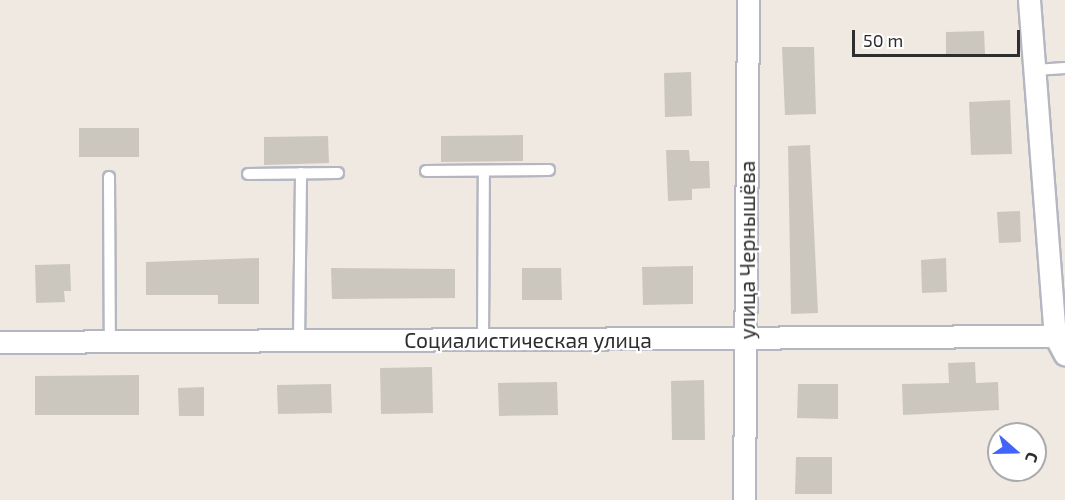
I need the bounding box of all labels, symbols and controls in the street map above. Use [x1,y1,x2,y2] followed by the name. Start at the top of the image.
[855,18,1023,56] scale bar
[863,29,903,51] text: 50 m
[734,161,760,339] street label: улица Чернышёва
[404,327,652,353] street label: Социалистическая улица
[987,422,1047,482] north arrow
[1022,450,1043,465] text: С

